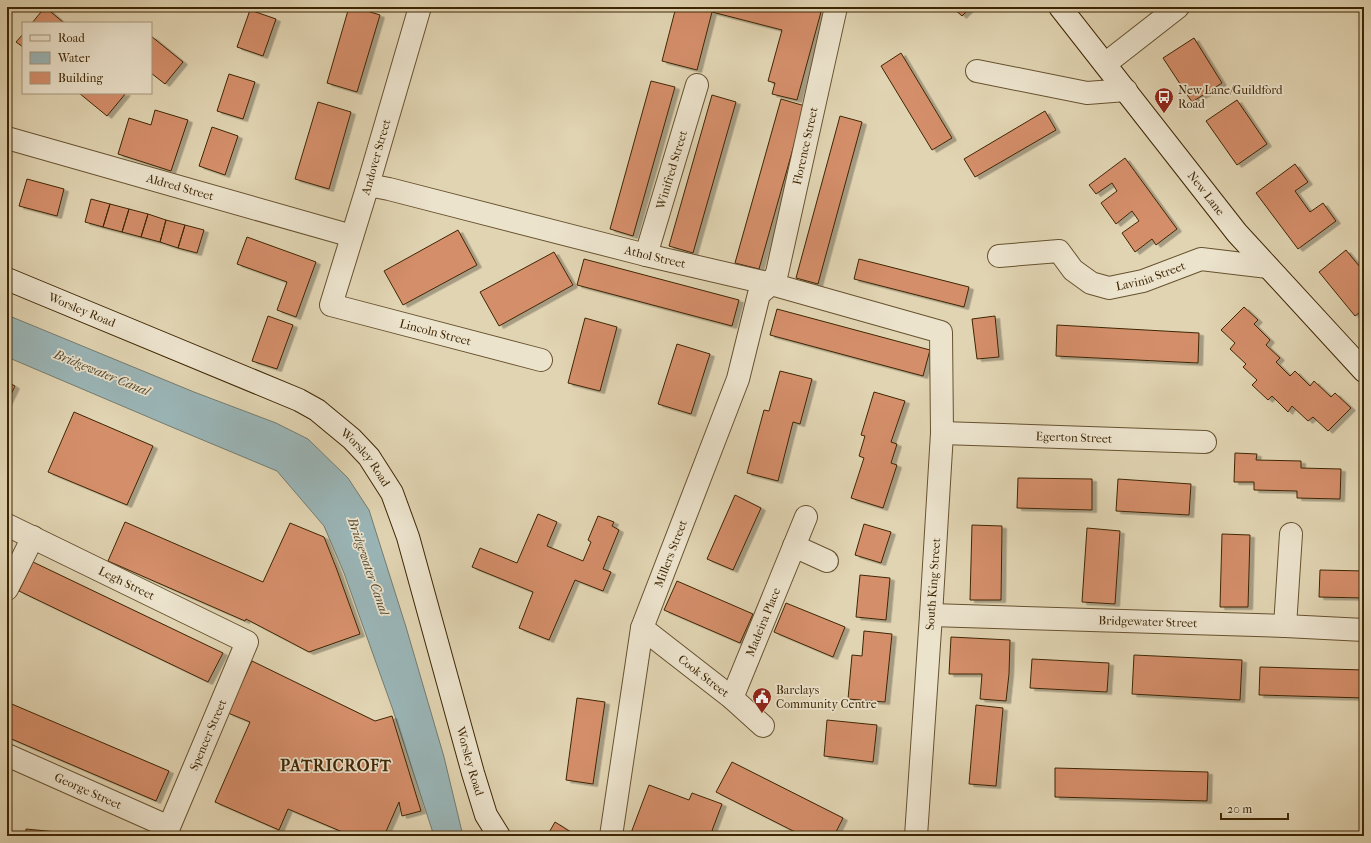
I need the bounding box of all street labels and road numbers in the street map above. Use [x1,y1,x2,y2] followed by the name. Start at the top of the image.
[790,105,821,186] street label: Florence Street
[358,117,394,197] street label: Andover Street
[653,128,690,212] street label: Winifred Street
[1185,169,1228,218] street label: New Lane
[144,171,216,204] street label: Aldred Street
[622,243,688,271] street label: Athol Street
[1114,258,1188,293] street label: Lavinia Street
[45,290,118,330] street label: Worsley Road
[398,316,473,349] street label: Lincoln Street
[337,425,393,490] street label: Worsley Road
[1035,429,1113,446] street label: Egerton Street
[651,517,690,589] street label: Millers Street
[923,537,943,631] street label: South King Street
[96,564,158,603] street label: Legh Street
[743,586,783,659] street label: Madeira Place
[1098,613,1198,630] street label: Bridgewater Street
[675,652,732,700] street label: Cook Street
[187,697,230,773] street label: Spencer Street
[453,724,487,798] street label: Worsley Road
[52,770,124,812] street label: George Street

